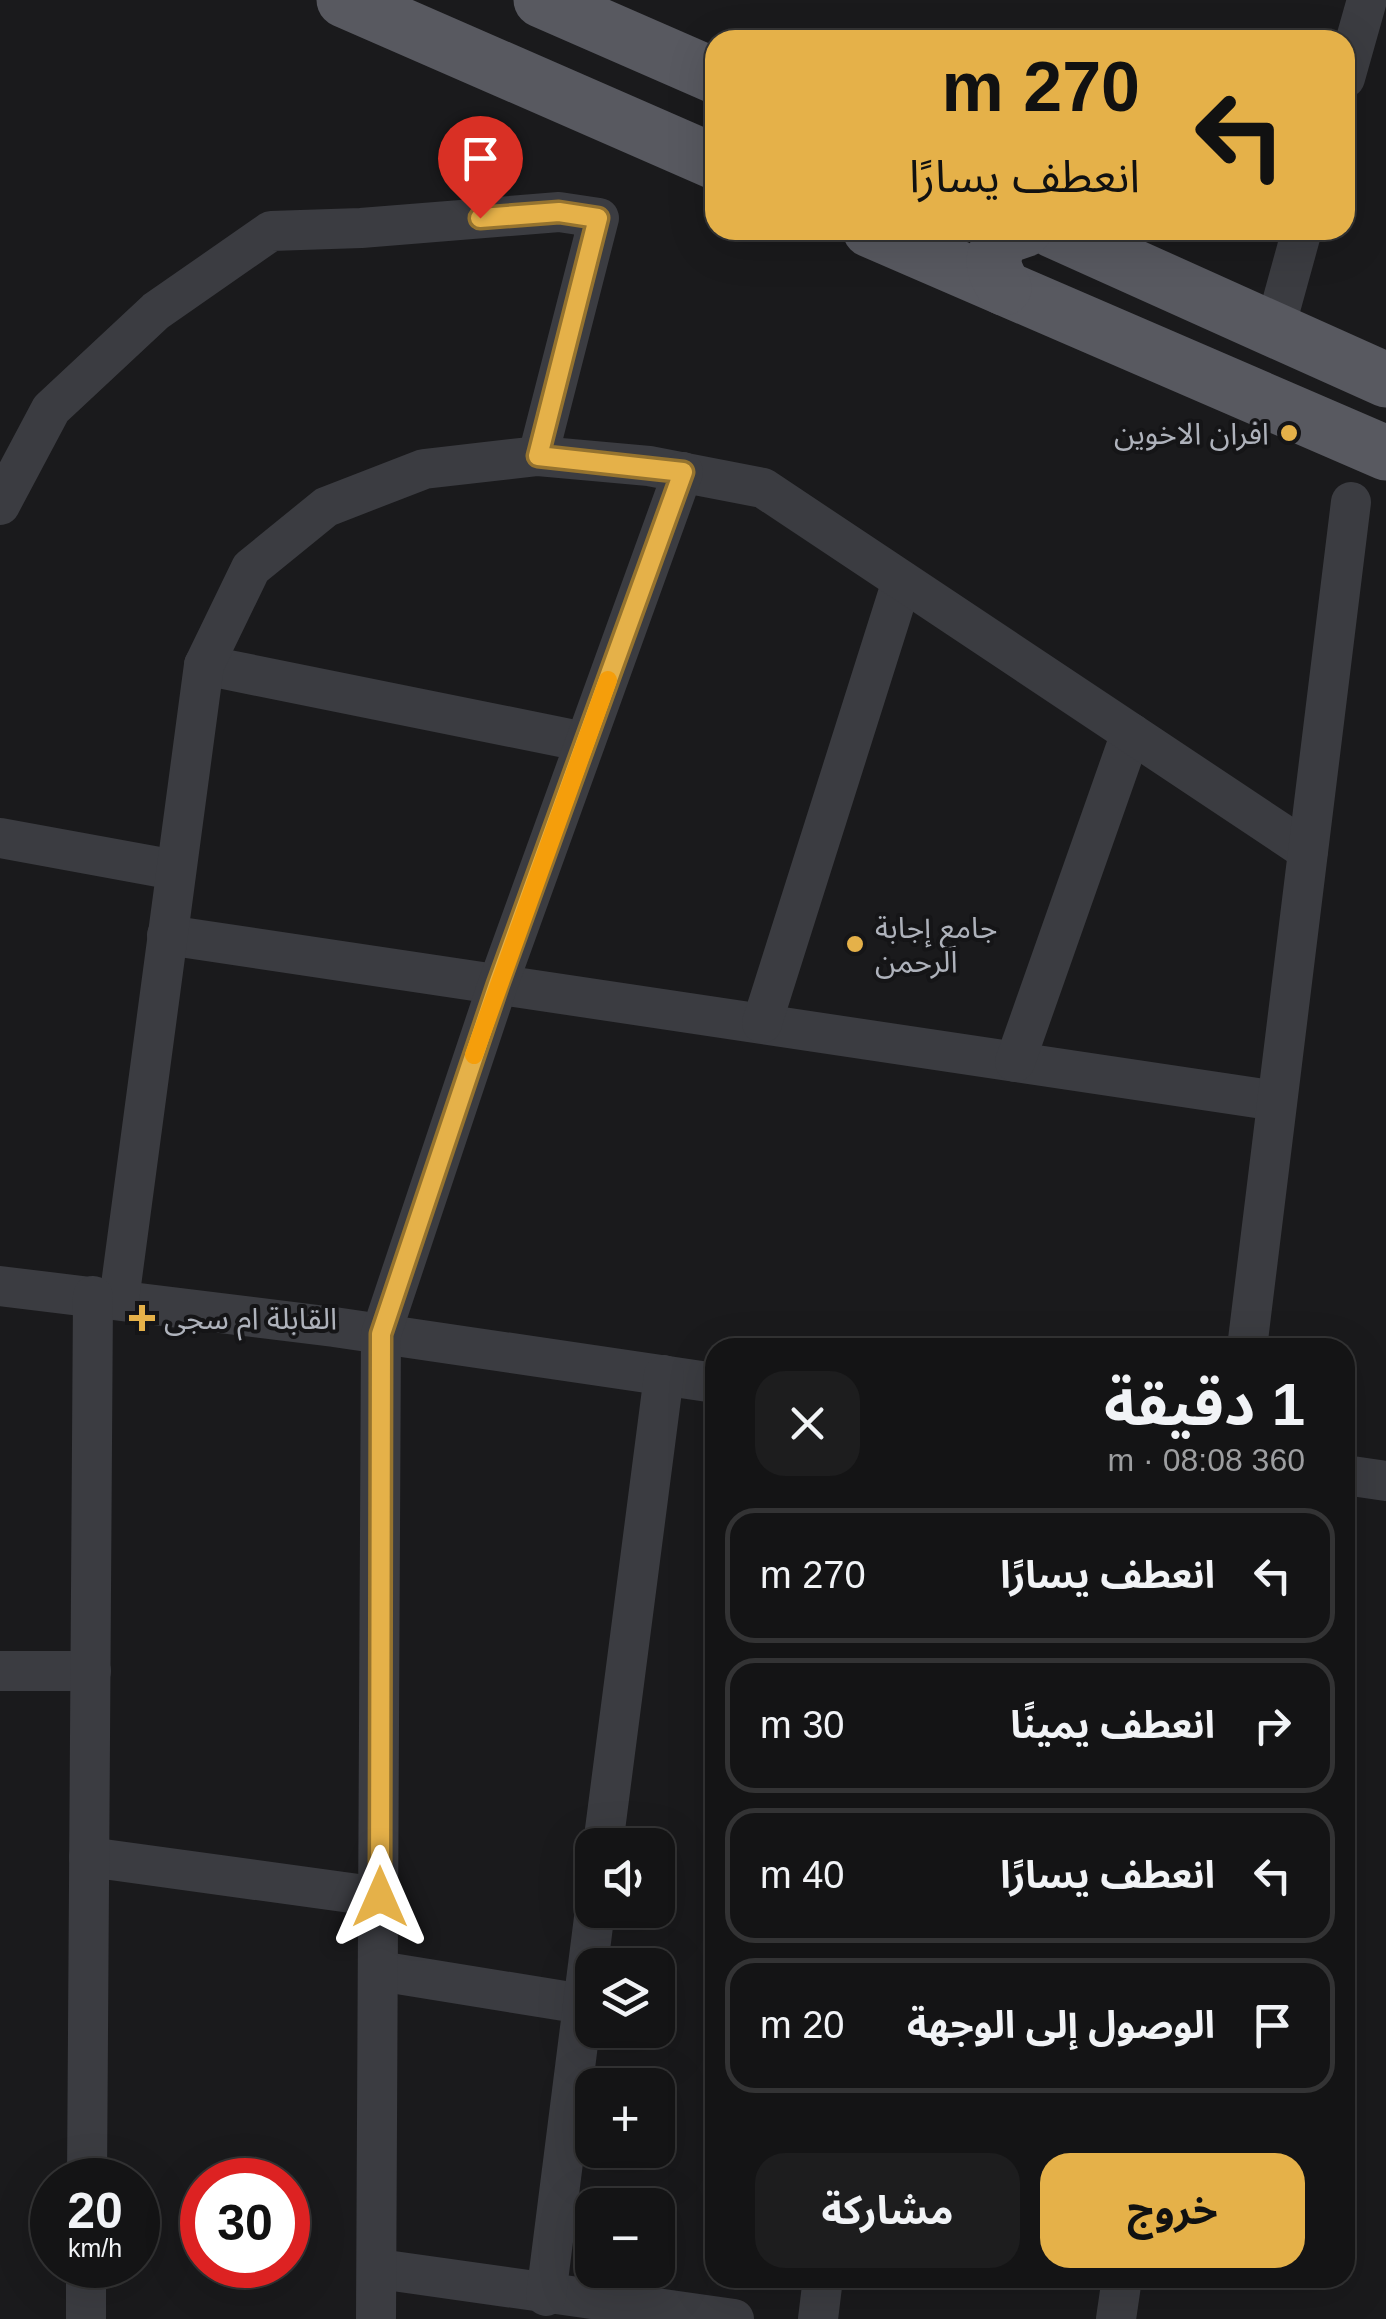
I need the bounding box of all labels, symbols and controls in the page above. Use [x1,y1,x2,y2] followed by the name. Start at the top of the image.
[942,48,1140,126] text: 270 m
[1175,70,1305,200] icon: left
[438,116,523,219] pin
[453,131,508,186] icon: arrive
[909,151,1140,202] text: انعطف يسارًا
[1114,417,1269,451] place label: افران الاخوين
[1278,422,1300,444] marker: افران الاخوين
[875,911,998,979] place label: جامع إجابة الرحمن
[844,933,866,955] marker: جامع إجابة الرحمن
[164,1302,337,1341] place label: القابلة ام سجى
[129,1305,155,1331] marker: القابلة ام سجى
[755,1371,860,1476] button: close
[1104,1371,1305,1438] text: 1 دقيقة
[1108,1442,1305,1478] text: 360 m · 08:08
[1245,1548,1300,1603] icon: left
[760,1554,866,1596] text: 270 m
[1000,1554,1215,1596] text: انعطف يسارًا
[1245,1698,1300,1753] icon: right
[760,1704,845,1746] text: 30 m
[1010,1704,1215,1746] text: انعطف يمينًا
[575,1828,675,2288] map controls
[575,1828,675,1928] button: sound
[328,1845,432,1949] position arrow
[1245,1848,1300,1903] icon: left
[760,1854,845,1896] text: 40 m
[1000,1854,1215,1896] text: انعطف يسارًا
[575,1948,675,2048] button: layers
[1245,1998,1300,2053] icon: arrive
[760,2004,845,2046] text: 20 m
[907,2004,1215,2046] text: الوصول إلى الوجهة
[575,2068,675,2168] button: +
[755,2153,1020,2268] button: مشاركة
[1040,2153,1305,2268] button: خروج
[180,2158,310,2288] speed limit sign: 30
[67,2183,123,2239] text: 20
[575,2188,675,2288] button: −
[68,2234,122,2262] text: km/h

